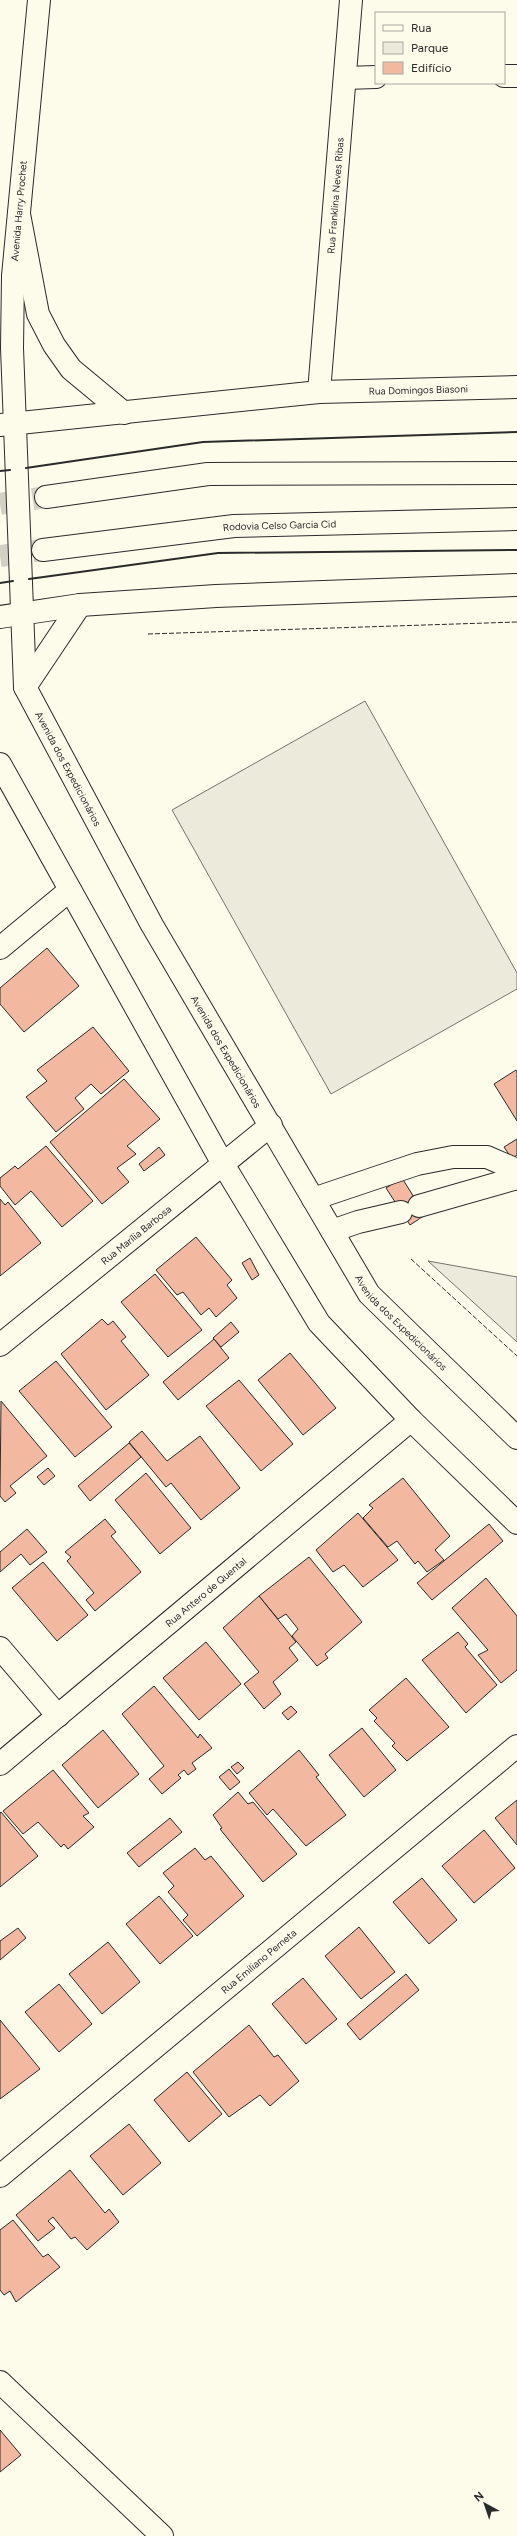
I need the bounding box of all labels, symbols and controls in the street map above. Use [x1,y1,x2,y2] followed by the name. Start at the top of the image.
[375,12,505,84] legend
[411,21,431,35] text: Rua
[411,41,449,55] text: Parque
[411,61,451,75] text: Edifício
[324,137,346,254] street label: Rua Franklina Neves Ribas
[8,160,30,262] street label: Avenida Harry Prochet
[368,382,468,397] street label: Rua Domingos Biasoni
[222,517,336,534] street label: Rodovia Celso Garcia Cid
[33,709,105,829] street label: Avenida dos Expedicionários
[188,993,265,1110] street label: Avenida dos Expedicionários
[98,1202,174,1267] street label: Rua Marília Barbosa
[353,1272,450,1373] street label: Avenida dos Expedicionários
[162,1554,249,1630] street label: Rua Antero de Quental
[218,1926,299,1996] street label: Rua Emiliano Perneta
[465,2484,505,2524] north arrow
[471,2489,486,2504] text: N

